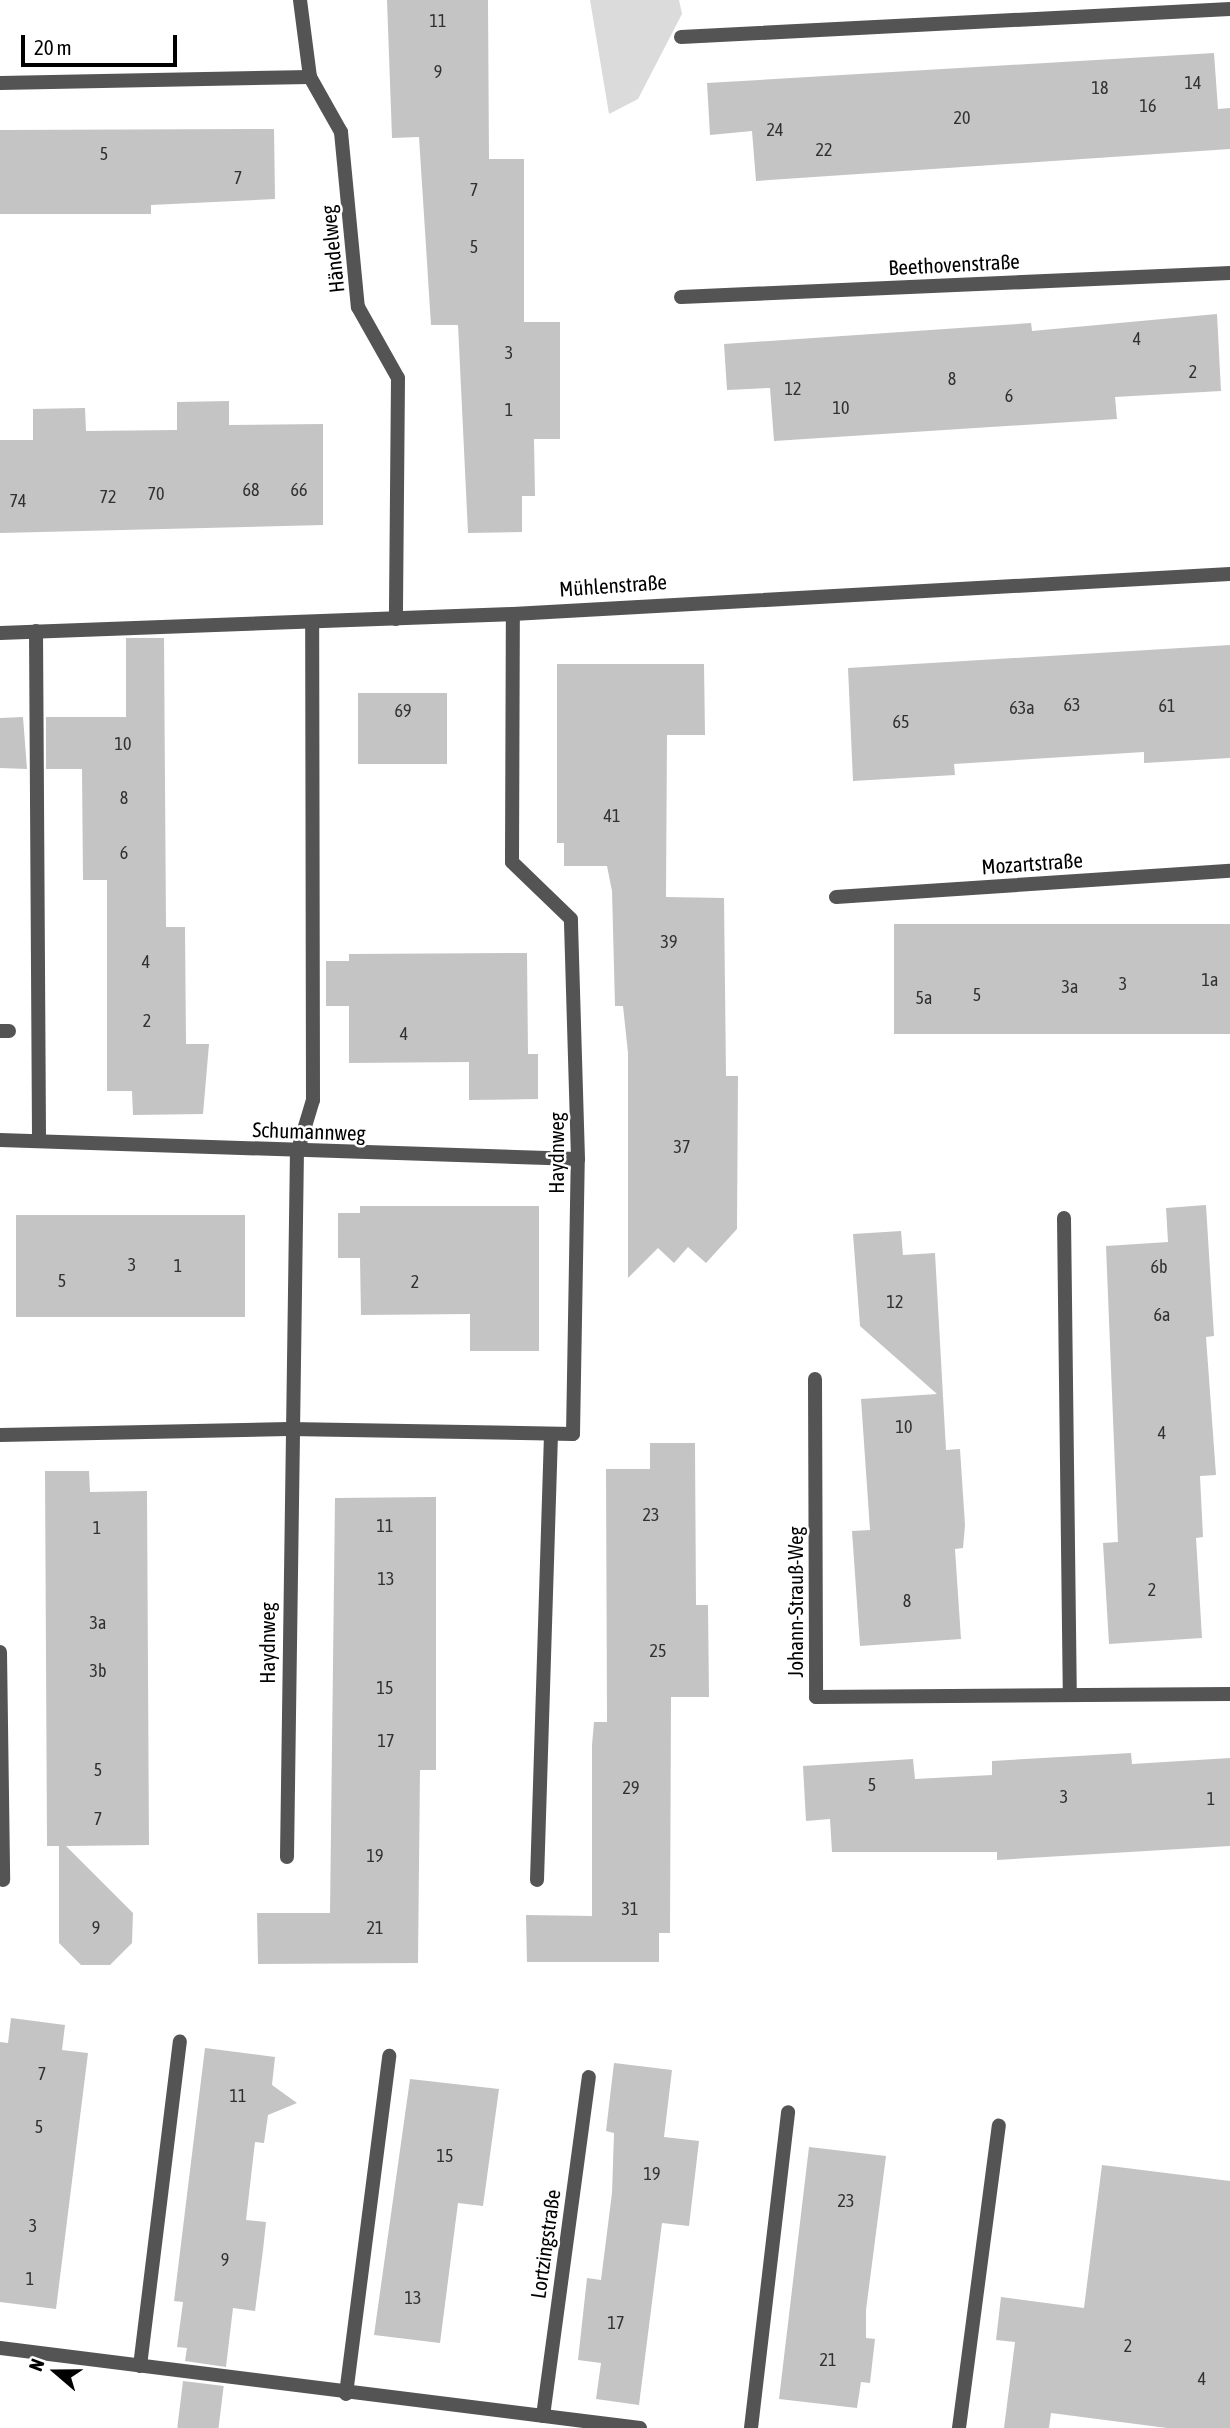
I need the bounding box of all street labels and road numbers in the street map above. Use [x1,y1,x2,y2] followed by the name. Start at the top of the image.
[315,204,349,294] street label: Händelweg
[888,248,1020,280] street label: Beethovenstraße
[558,569,668,601] street label: Mühlenstraße
[980,847,1084,879] street label: Mozartstraße
[543,1112,569,1194] street label: Haydnweg
[252,1116,366,1146] street label: Schumannweg
[782,1527,808,1677] street label: Johann-Strauß-Weg
[254,1602,280,1684] street label: Haydnweg
[525,2188,565,2300] street label: Lortzingstraße

